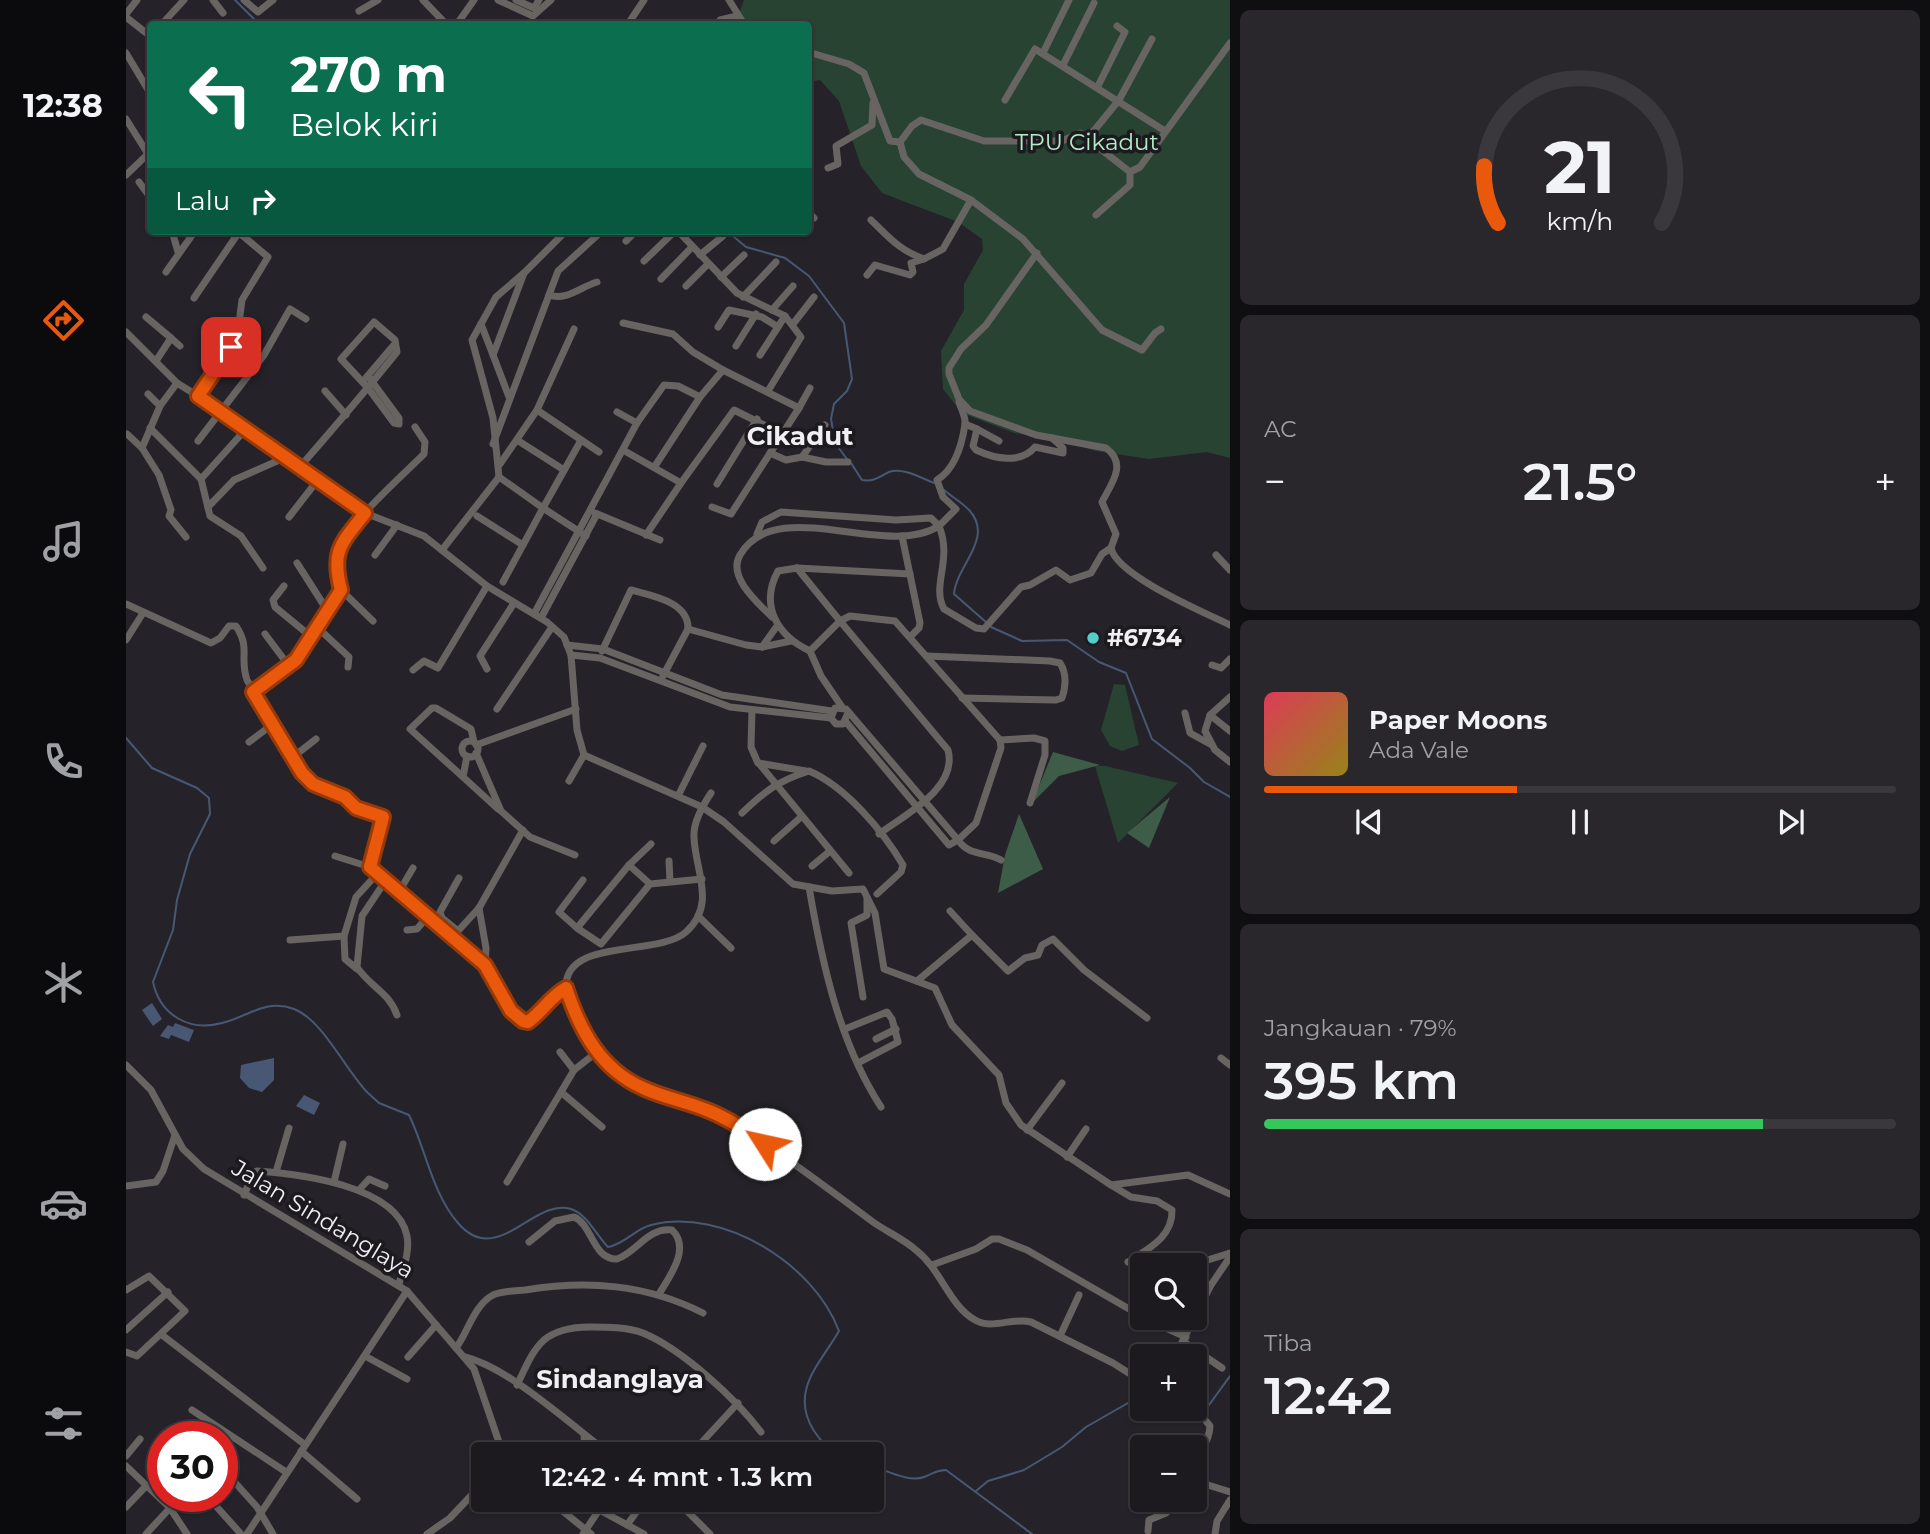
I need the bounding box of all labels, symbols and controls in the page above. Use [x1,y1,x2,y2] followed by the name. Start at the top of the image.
[290,45,447,104] text: 270 m
[175,49,266,140] icon: left
[23,86,103,125] text: 12:38
[290,105,439,144] text: Belok kiri
[1544,124,1616,212] text: 21
[1015,128,1159,156] park label: TPU Cikadut
[244,182,282,220] icon: right
[175,185,230,217] text: Lalu
[1547,206,1613,236] text: km/h
[39,296,88,345] icon: directions
[201,317,261,377] pin
[212,328,250,366] icon: arrive
[1264,415,1297,443] text: AC
[747,420,853,452] district label: Cikadut
[1523,450,1637,513] text: 21.5°
[1264,458,1286,505] text: −
[1874,458,1896,505] text: +
[39,517,88,566] icon: music
[1107,624,1182,652] place label: #6734
[1085,630,1101,646] marker: #6734
[1369,704,1547,736] text: Paper Moons
[1369,736,1469,764] text: Ada Vale
[39,737,88,786] icon: phone
[1350,803,1388,841] icon: previous
[1561,803,1599,841] icon: pause
[1772,803,1810,841] icon: next
[39,958,88,1007] icon: climate
[1264,1014,1457,1042] text: Jangkauan · 79%
[1264,1049,1459,1112] text: 395 km
[728,1107,802,1181] position arrow
[226,1153,419,1284] street label: Jalan Sindanglaya
[39,1179,88,1228] icon: car
[1130,1253,1207,1512] map controls
[1130,1253,1207,1330] button: search
[1264,1329,1312,1357] text: Tiba
[1130,1344,1207,1421] button: +
[536,1363,704,1395] district label: Sindanglaya
[1264,1364,1392,1427] text: 12:42
[39,1399,88,1448] icon: filters
[147,1421,238,1512] speed limit sign: 30
[1130,1435,1207,1512] button: −
[542,1461,813,1493] text: 12:42 · 4 mnt · 1.3 km

